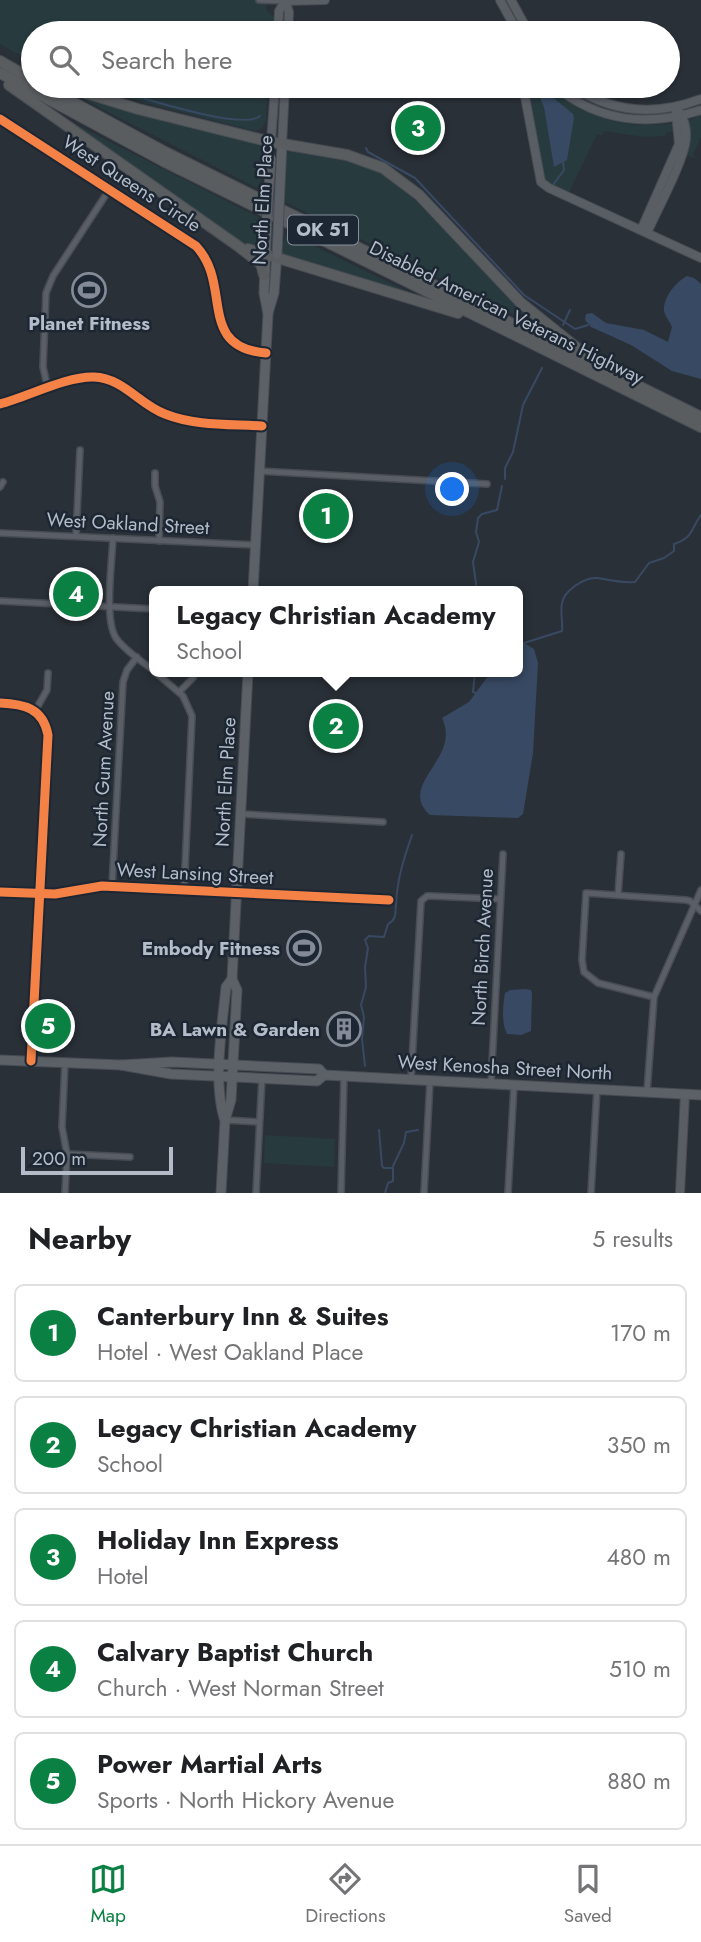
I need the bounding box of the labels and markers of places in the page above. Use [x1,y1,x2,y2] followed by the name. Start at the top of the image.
[395,102,441,154] pin: 3
[70,271,108,309] sports icon: Planet Fitness
[28,310,150,337] place label: Planet Fitness
[303,490,349,542] pin: 1
[53,568,99,620] pin: 4
[313,700,359,752] pin: 2
[285,929,323,967] sports icon: Embody Fitness
[142,935,280,962] place label: Embody Fitness
[25,1000,71,1052] pin: 5
[325,1010,363,1048] building icon: BA Lawn & Garden
[150,1016,320,1043] place label: BA Lawn & Garden

